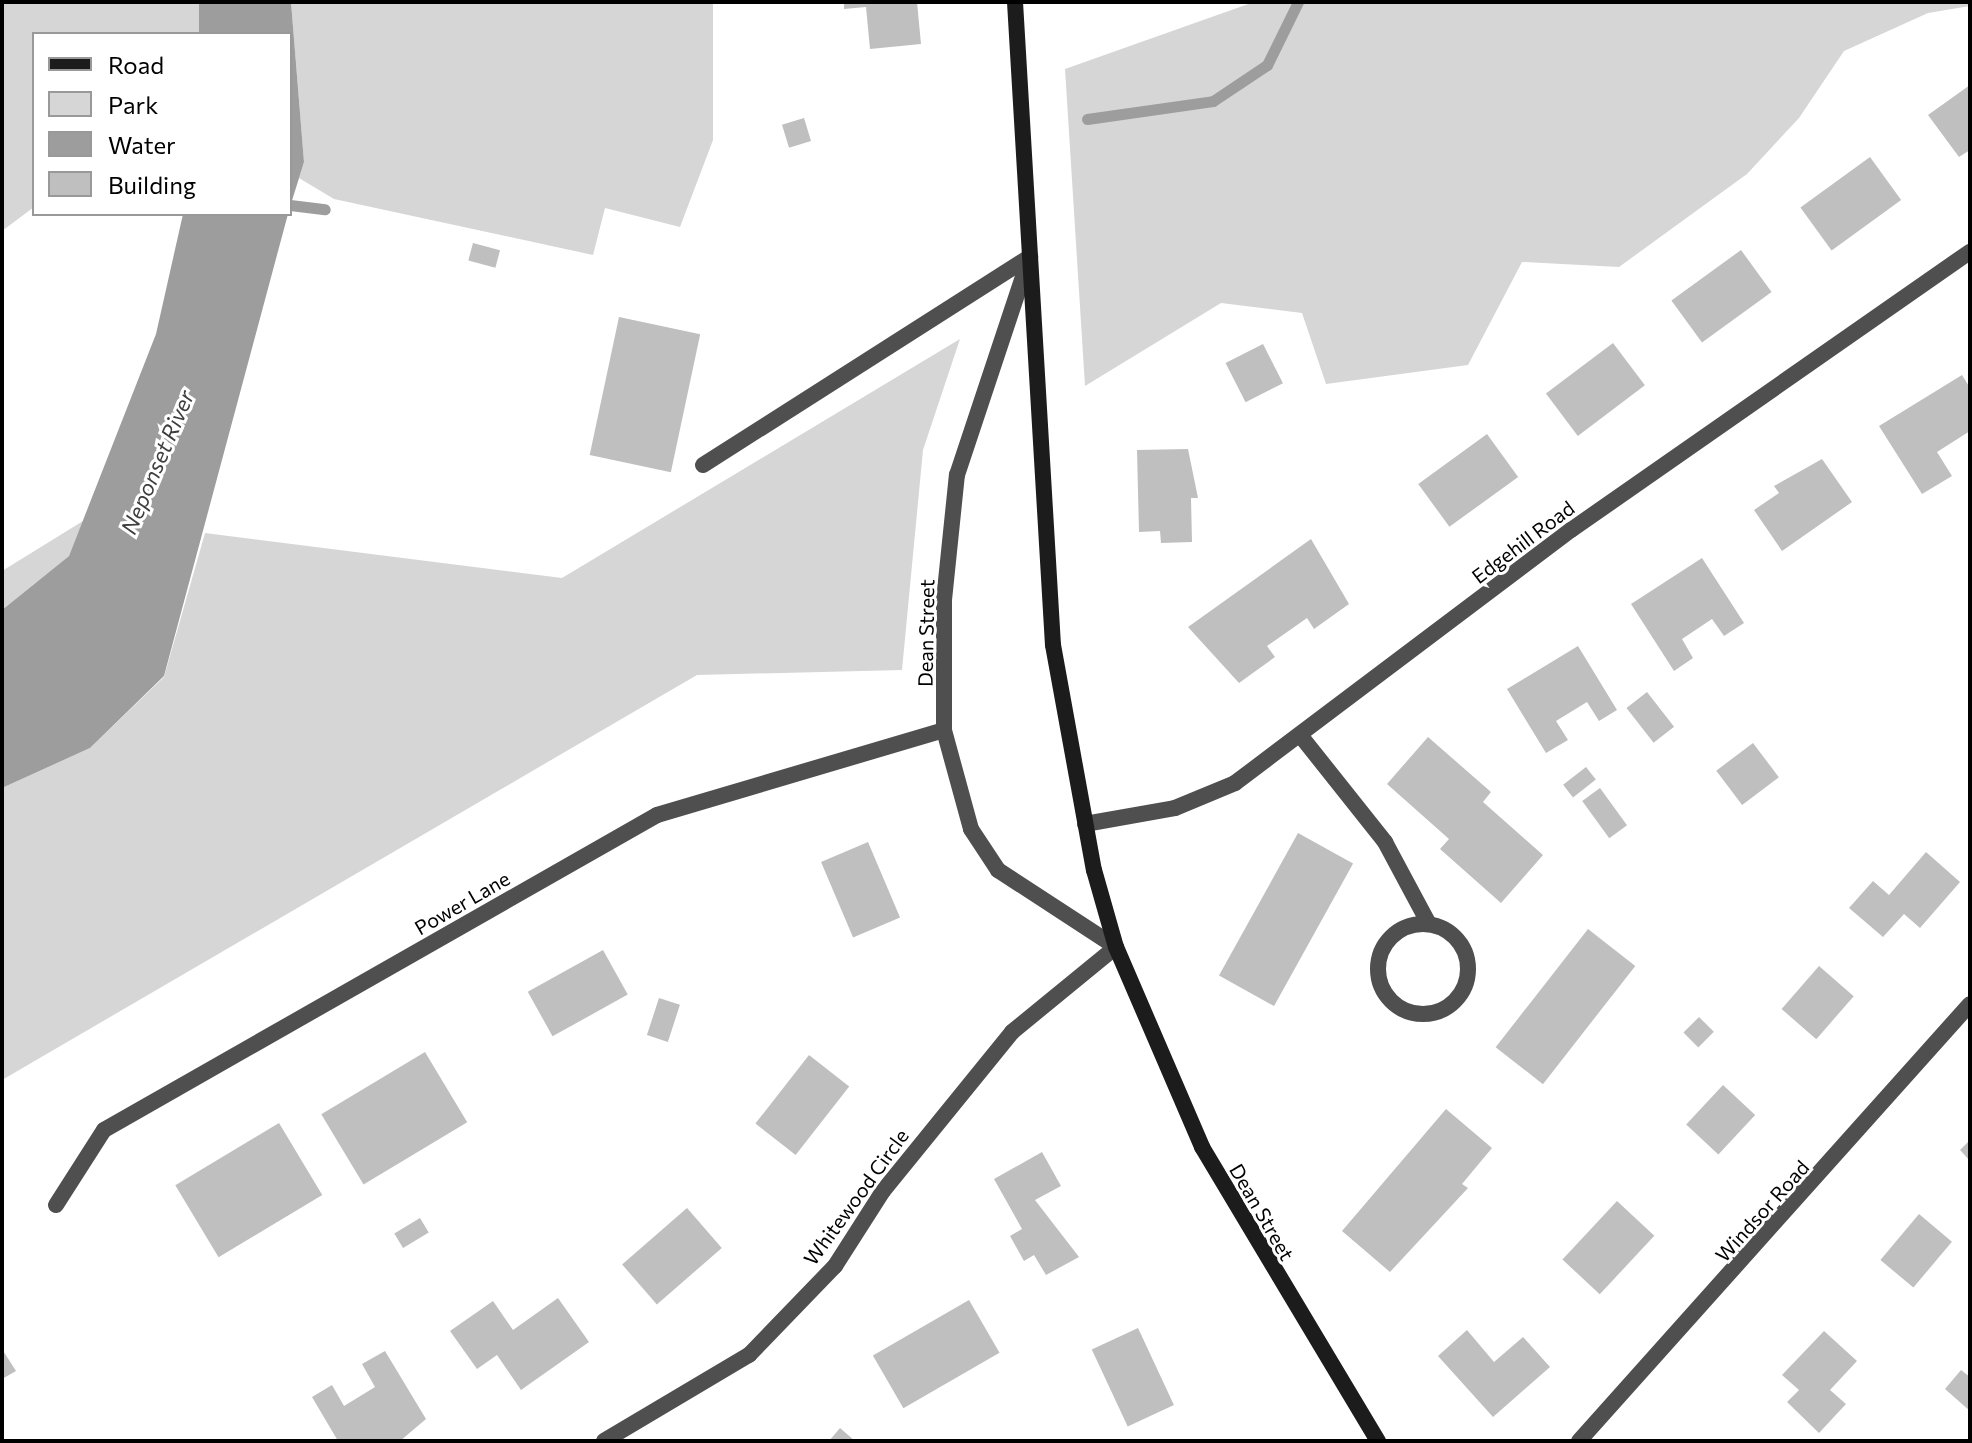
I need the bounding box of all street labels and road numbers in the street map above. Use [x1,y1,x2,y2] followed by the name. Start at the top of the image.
[1467,496,1579,588] street label: Edgehill Road
[913,579,939,687] street label: Dean Street
[410,866,514,940] street label: Power Lane
[799,1124,913,1270] street label: Whitewood Circle
[1710,1155,1814,1267] street label: Windsor Road
[1225,1159,1299,1265] street label: Dean Street

